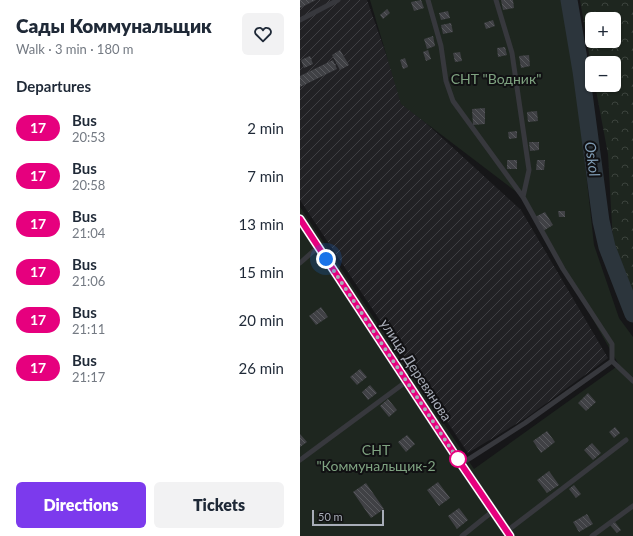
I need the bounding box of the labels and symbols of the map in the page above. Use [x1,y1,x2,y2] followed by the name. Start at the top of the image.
[451,70,541,87] park label: СНТ "Водник"
[582,140,604,178] water label: Oskol
[316,249,336,269] your location
[377,315,456,424] street label: улица Деревянова
[316,441,436,474] park label: СНТ "Коммунальщик-2
[449,450,467,468] unlabelled marker
[312,508,384,527] scale bar

